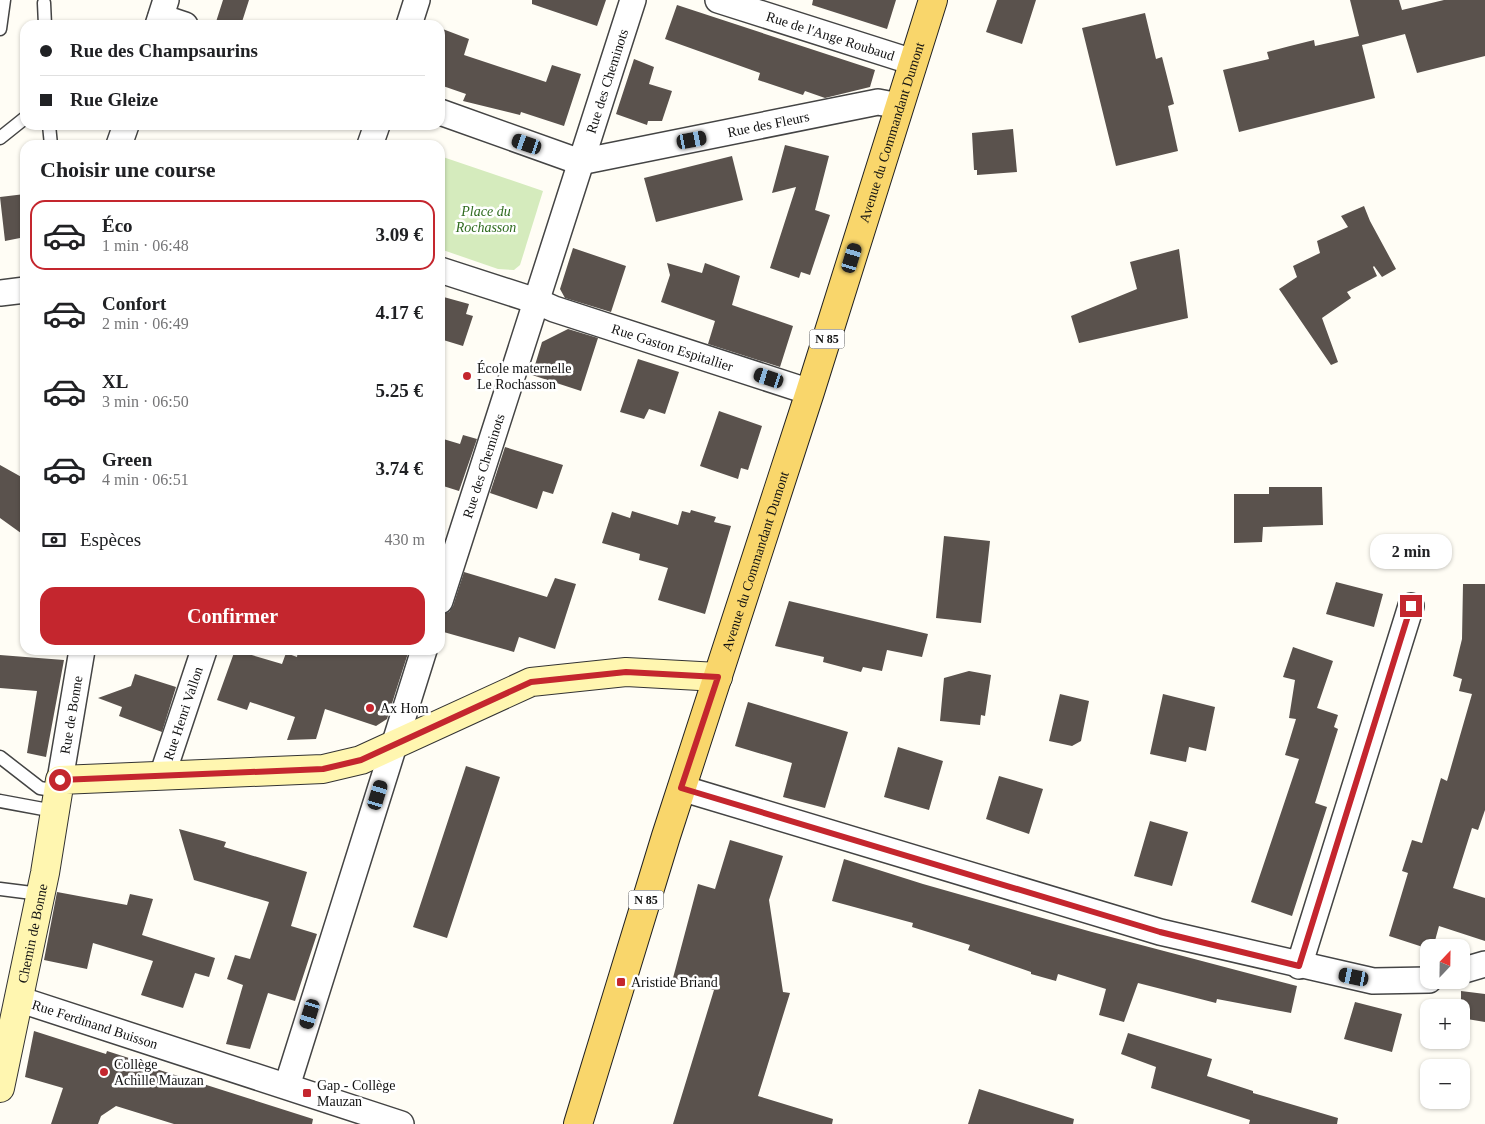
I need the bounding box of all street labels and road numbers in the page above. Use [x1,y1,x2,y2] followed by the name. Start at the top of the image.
[764,9,896,64] street label: Rue de l'Ange Roubaud
[584,27,631,135] street label: Rue des Cheminots
[857,40,927,225] street label: Avenue du Commandant Dumont
[726,109,811,140] street label: Rue des Fleurs
[610,321,735,375] street label: Rue Gaston Espitallier
[810,329,844,348] road number: N 85
[460,412,508,520] street label: Rue des Cheminots
[719,469,792,653] street label: Avenue du Commandant Dumont
[161,665,206,762] street label: Rue Henri Vallon
[57,675,86,755] street label: Rue de Bonne
[15,882,51,984] street label: Chemin de Bonne
[628,890,664,910] road number: N 85
[30,997,160,1052] street label: Rue Ferdinand Buisson

